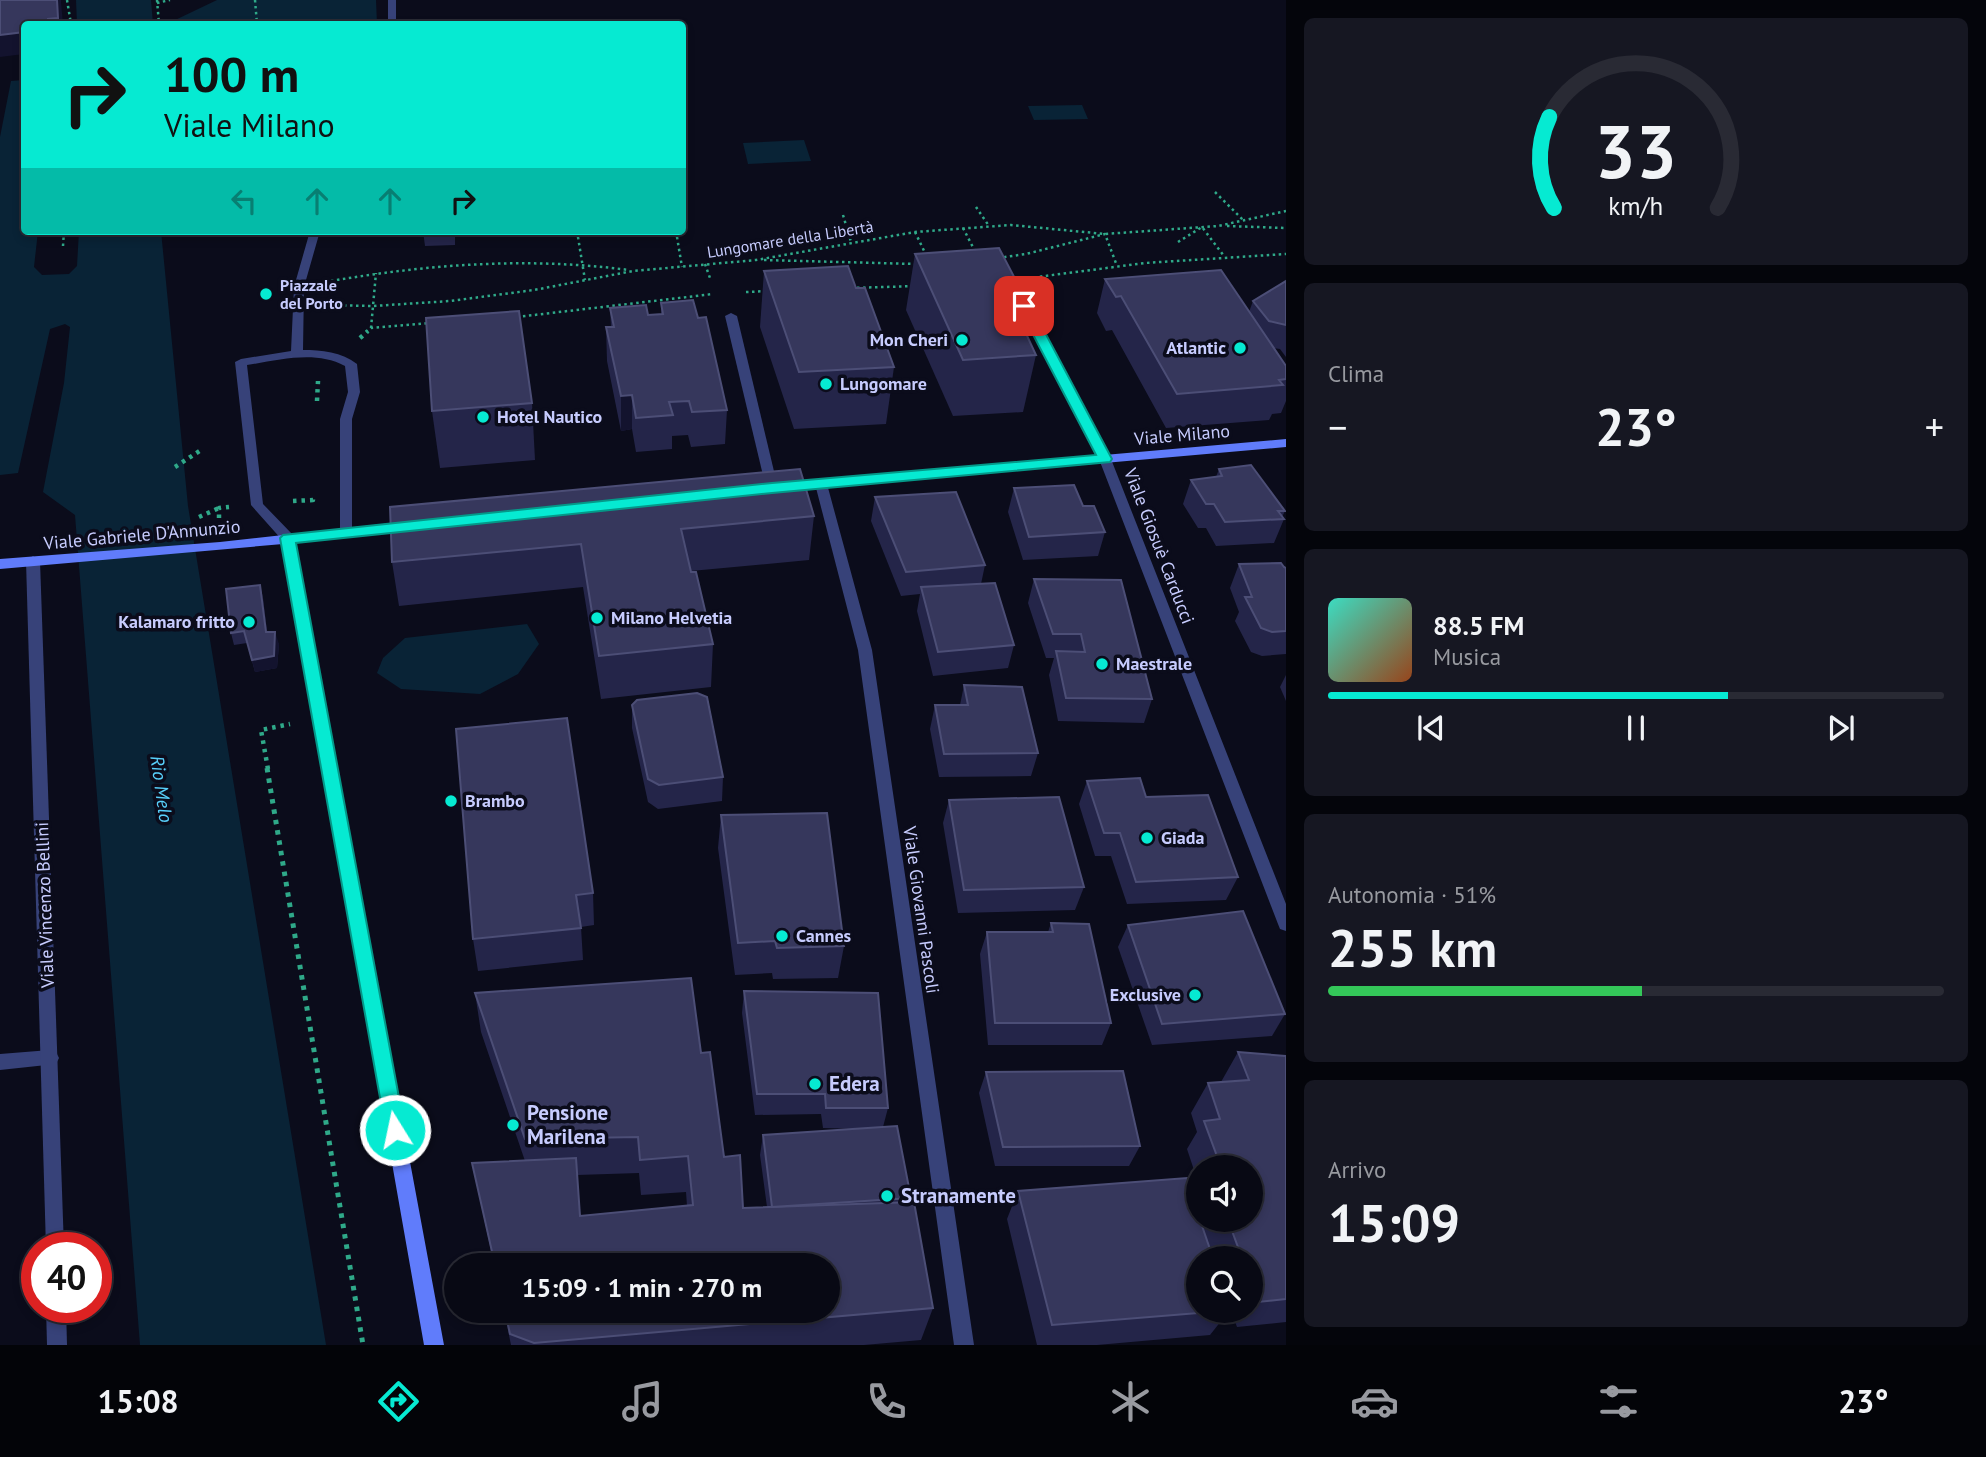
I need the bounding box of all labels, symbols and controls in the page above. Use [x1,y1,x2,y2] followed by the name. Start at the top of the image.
[164,42,299,106] text: 100 m
[49,49,140,140] icon: right
[164,104,335,146] text: Viale Milano
[1595,104,1677,198] text: 33
[225,182,263,220] icon: left
[298,182,336,220] icon: ahead
[371,182,409,220] icon: ahead
[444,182,482,220] icon: right
[1609,190,1663,222] text: km/h
[705,216,875,262] street label: Lungomare della Libertà
[280,275,343,313] place label: Piazzale del Porto
[994,276,1054,336] pin
[258,286,274,302] marker: Piazzale del Porto
[1005,287,1043,325] icon: arrive
[870,328,948,351] place label: Mon Cheri
[954,332,970,348] marker: Mon Cheri
[1166,336,1226,359] place label: Atlantic
[1232,340,1248,356] marker: Atlantic
[1328,359,1384,388] text: Clima
[840,372,927,395] place label: Lungomare
[818,376,834,392] marker: Lungomare
[1595,393,1677,460] text: 23°
[1328,402,1347,451] text: −
[1925,402,1944,451] text: +
[497,405,603,428] place label: Hotel Nautico
[475,409,491,425] marker: Hotel Nautico
[1132,419,1231,450] street label: Viale Milano
[1119,464,1200,627] street label: Viale Giosuè Carducci
[42,514,241,555] street label: Viale Gabriele D'Annunzio
[611,606,732,629] place label: Milano Helvetia
[1433,609,1524,642] text: 88.5 FM
[118,610,235,633] place label: Kalamaro fritto
[589,610,605,626] marker: Milano Helvetia
[241,614,257,630] marker: Kalamaro fritto
[1433,642,1501,671] text: Musica
[1116,652,1192,675] place label: Maestrale
[1094,656,1110,672] marker: Maestrale
[1412,709,1450,747] icon: previous
[1617,709,1655,747] icon: pause
[1822,709,1860,747] icon: next
[145,754,179,824] water label: Rio Melo
[465,789,525,812] place label: Brambo
[443,793,459,809] marker: Brambo
[30,822,59,989] street label: Viale Vincenzo Bellini
[898,824,945,995] street label: Viale Giovanni Pascoli
[1161,826,1204,849] place label: Giada
[1139,830,1155,846] marker: Giada
[1328,880,1496,909] text: Autonomia · 51%
[1328,914,1497,981] text: 255 km
[796,924,852,947] place label: Cannes
[774,928,790,944] marker: Cannes
[1110,983,1181,1006] place label: Exclusive
[1187,987,1203,1003] marker: Exclusive
[829,1070,880,1097] place label: Edera
[807,1076,823,1092] marker: Edera
[358,1093,432,1167] position arrow
[527,1099,608,1150] place label: Pensione Marilena
[505,1117,521,1133] marker: Pensione Marilena
[1186,1155,1263,1323] map controls
[1186,1155,1263,1232] button: sound
[1328,1155,1386,1184] text: Arrivo
[901,1182,1016,1209] place label: Stranamente
[879,1188,895,1204] marker: Stranamente
[1328,1189,1460,1256] text: 15:09
[21,1232,112,1323] speed limit sign: 40
[1186,1246,1263,1323] button: search
[522,1271,762,1304] text: 15:09 · 1 min · 270 m
[374,1377,423,1426] icon: directions
[618,1377,667,1426] icon: music
[862,1377,911,1426] icon: phone
[1106,1377,1155,1426] icon: climate
[1350,1377,1399,1426] icon: car
[1594,1377,1643,1426] icon: filters
[98,1380,179,1422] text: 15:08
[1838,1380,1888,1422] text: 23°

